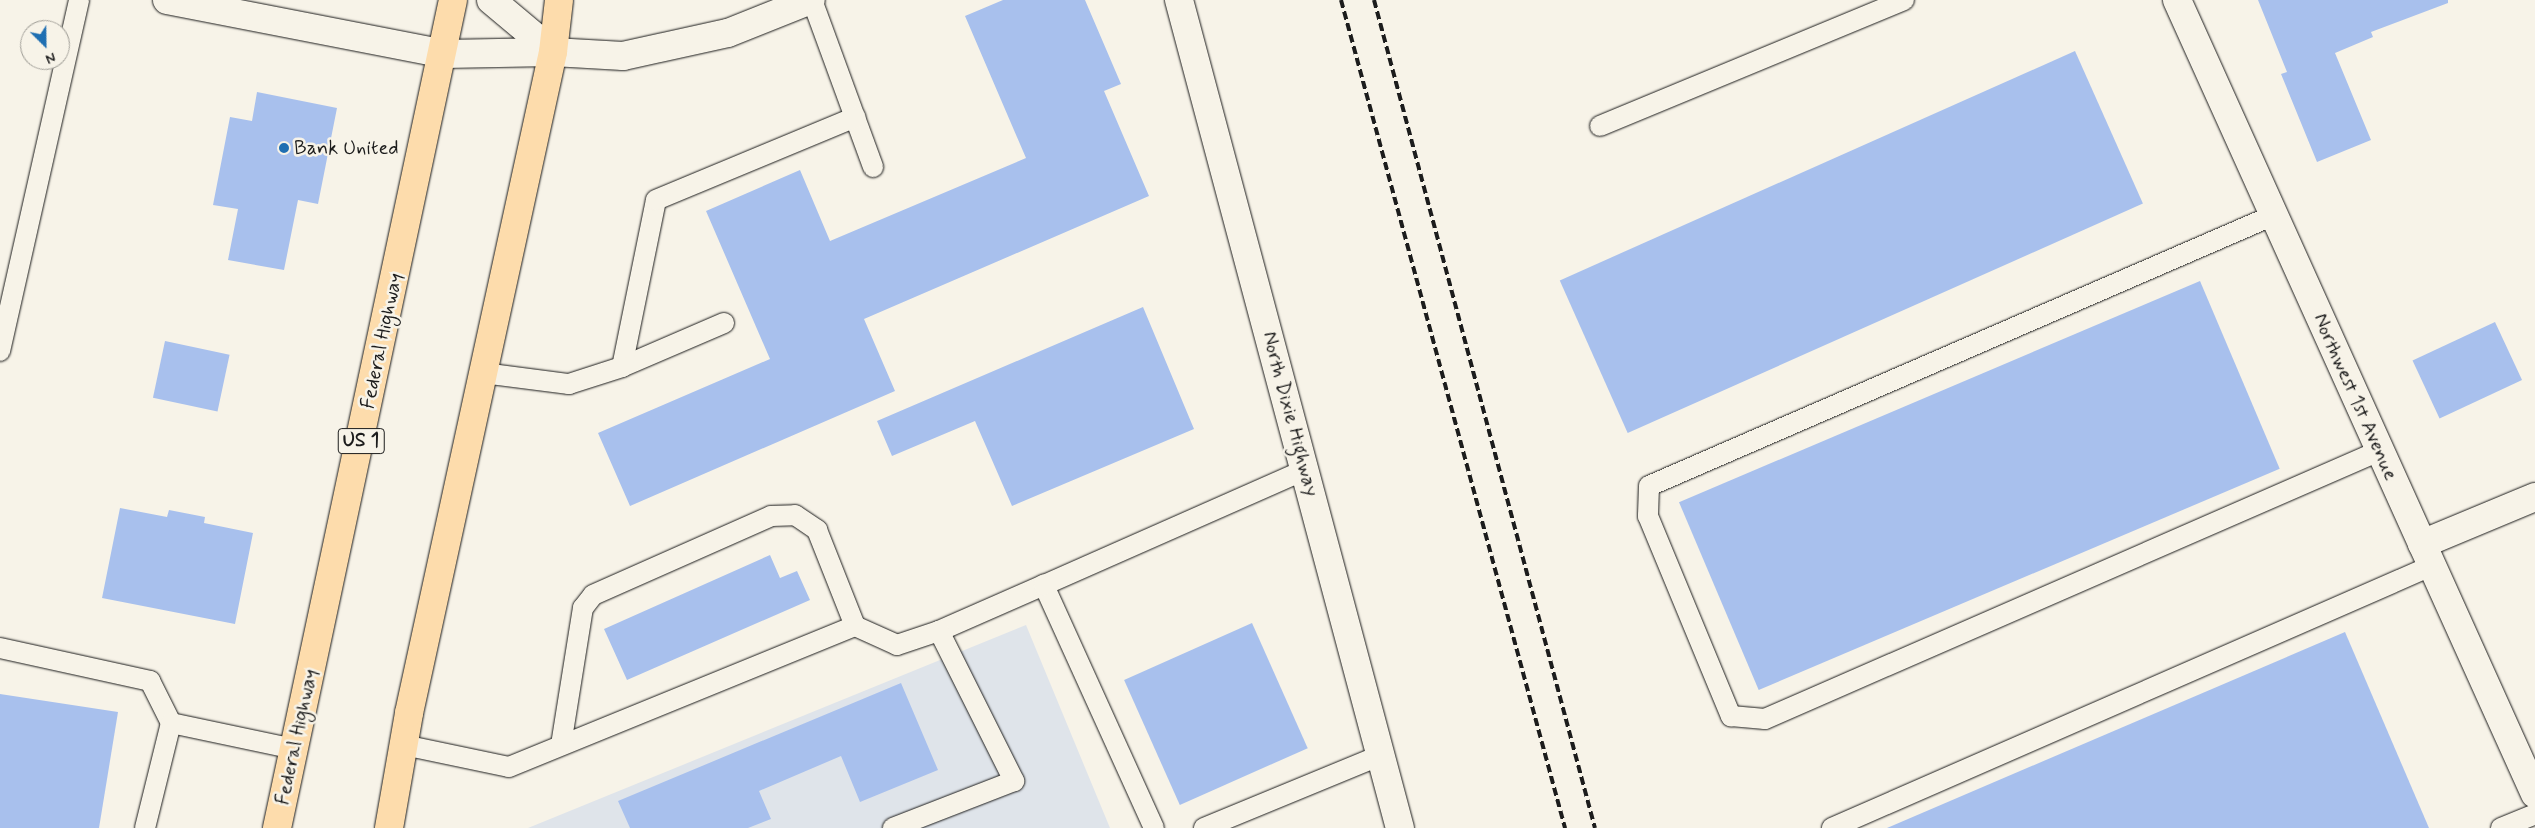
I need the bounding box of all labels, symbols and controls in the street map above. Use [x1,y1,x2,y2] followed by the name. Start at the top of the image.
[20,20,70,70] north arrow
[43,48,58,68] text: N
[294,136,398,160] place label: Bank United
[278,142,290,154] marker: Bank United
[356,270,408,412] street label: Federal Highway
[2307,310,2403,484] street label: Northwest 1st Avenue
[1256,329,1324,499] street label: North Dixie Highway
[337,424,385,458] road number: US 1
[271,666,323,808] street label: Federal Highway

